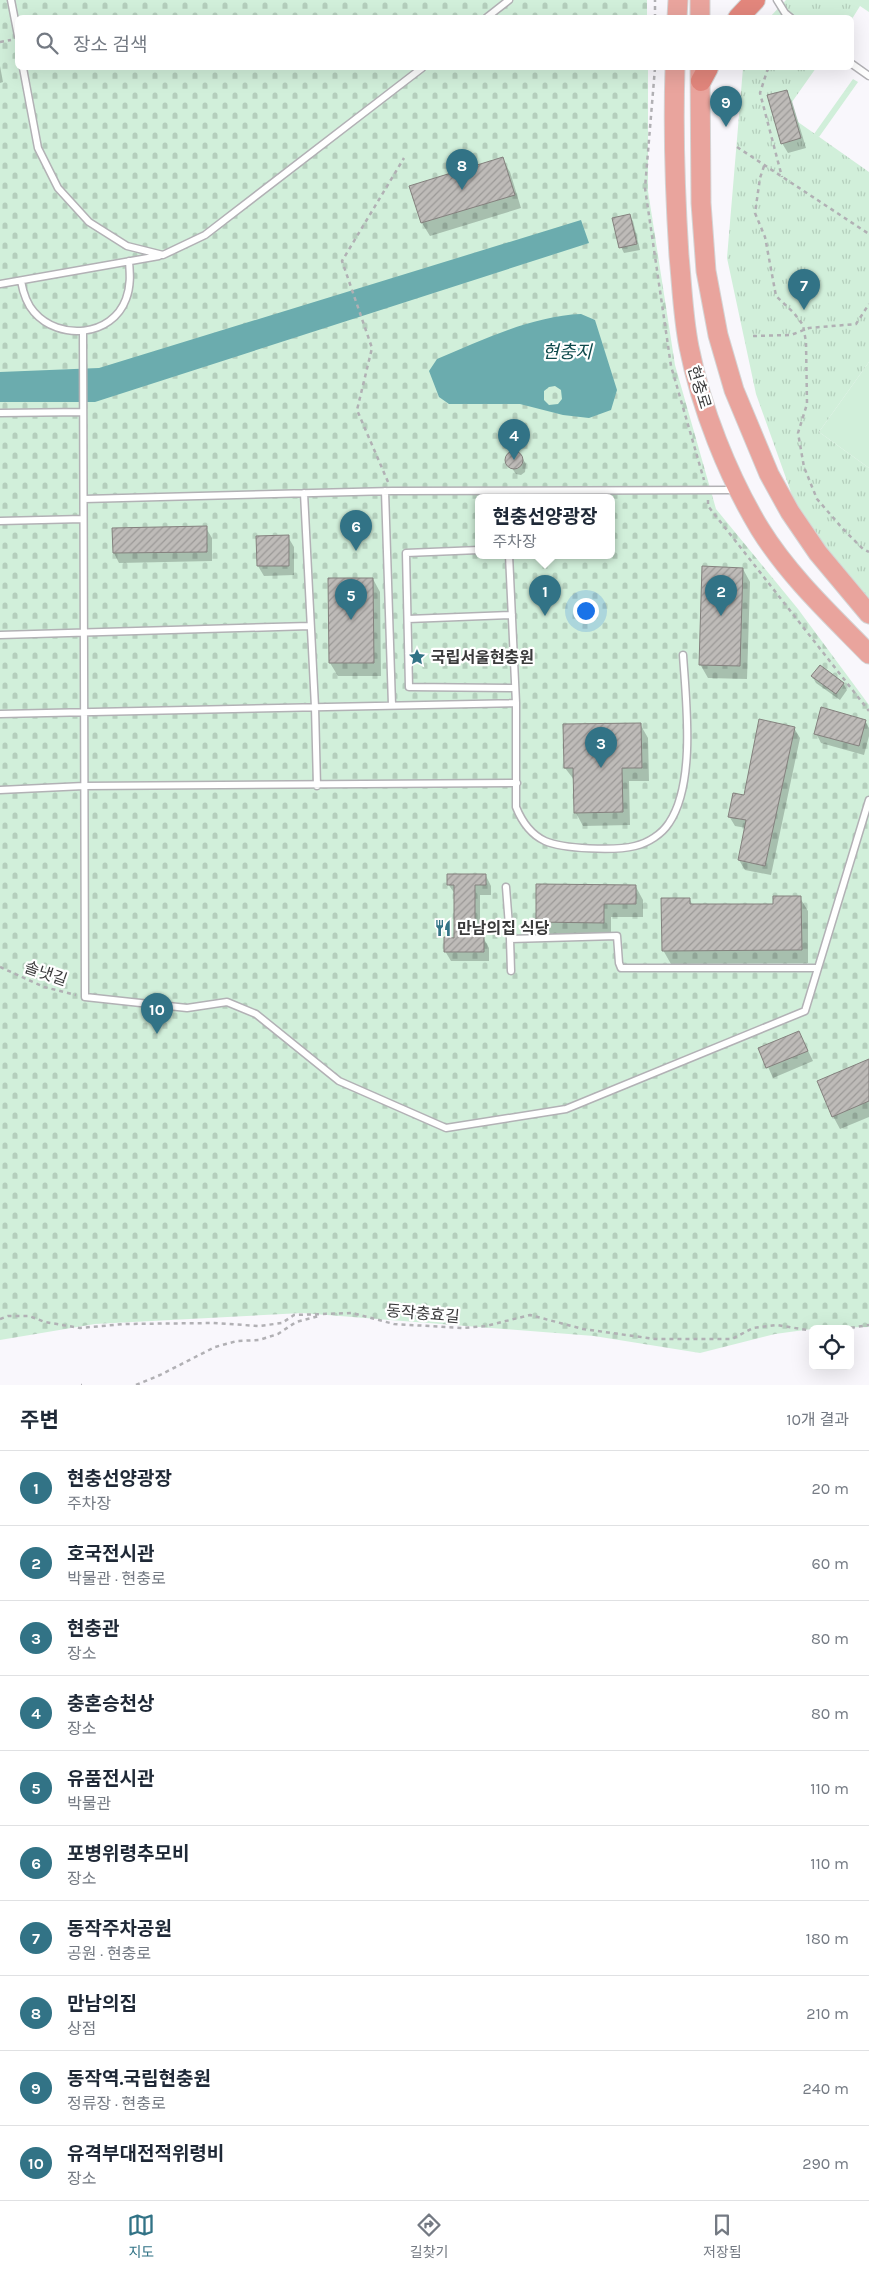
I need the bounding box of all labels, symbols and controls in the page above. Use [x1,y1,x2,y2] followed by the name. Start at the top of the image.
[15,15,854,70] search box
[33,29,61,57] icon: search
[73,34,147,56] text: 장소 검색
[710,86,742,127] pin: 9
[446,149,478,190] pin: 8
[788,269,820,310] pin: 7
[542,341,593,363] water label: 현충지
[684,363,715,411] street label: 현충로
[498,419,530,460] pin: 4
[475,494,615,559] popup
[493,506,597,528] text: 현충선양광장
[340,510,372,551] pin: 6
[493,532,537,551] text: 주차장
[529,575,561,616] pin: 1
[705,575,737,616] pin: 2
[335,579,367,620] pin: 5
[573,598,599,624] your location
[407,647,427,667] place icon: 국립서울현충원
[431,648,534,667] place label: 국립서울현충원
[585,727,617,768] pin: 3
[433,918,453,938] restaurant icon: 만남의집 식당
[457,919,550,938] place label: 만남의집 식당
[22,957,70,990] street label: 솔냇길
[141,993,173,1034] pin: 10
[385,1301,460,1326] street label: 동작충효길
[809,1325,854,1370] map controls
[809,1325,854,1370] button: locate
[20,1408,59,1432] text: 주변
[786,1410,849,1429] text: 10개 결과
[67,1468,172,1490] text: 현충선양광장
[33,1479,39,1498] text: 1
[811,1479,849,1498] text: 20 m
[67,1494,111,1513] text: 주차장
[67,1543,154,1565] text: 호국전시관
[31,1554,41,1573] text: 2
[812,1554,849,1573] text: 60 m
[67,1569,166,1588] text: 박물관 · 현충로
[67,1618,119,1640] text: 현충관
[31,1629,41,1648] text: 3
[811,1629,849,1648] text: 80 m
[67,1644,96,1663] text: 장소
[67,1693,154,1715] text: 충혼승천상
[31,1704,41,1723] text: 4
[811,1704,849,1723] text: 80 m
[67,1719,96,1738] text: 장소
[67,1768,154,1790] text: 유품전시관
[31,1779,41,1798] text: 5
[810,1779,849,1798] text: 110 m
[67,1794,111,1813] text: 박물관
[67,1843,189,1865] text: 포병위령추모비
[31,1854,41,1873] text: 6
[810,1854,849,1873] text: 110 m
[67,1869,96,1888] text: 장소
[67,1918,172,1940] text: 동작주차공원
[32,1929,40,1948] text: 7
[806,1929,849,1948] text: 180 m
[67,1944,151,1963] text: 공원 · 현충로
[67,1993,137,2015] text: 만남의집
[31,2004,41,2023] text: 8
[806,2004,849,2023] text: 210 m
[67,2019,96,2038] text: 상점
[67,2068,211,2090] text: 동작역.국립현충원
[31,2079,41,2098] text: 9
[803,2079,849,2098] text: 240 m
[67,2094,166,2113] text: 정류장 · 현충로
[67,2143,224,2165] text: 유격부대전적위령비
[28,2154,44,2173] text: 10
[802,2154,849,2173] text: 290 m
[67,2169,96,2188] text: 장소
[127,2211,155,2261] tab: 지도
[410,2211,448,2261] tab: 길찾기
[703,2211,742,2261] tab: 저장됨

